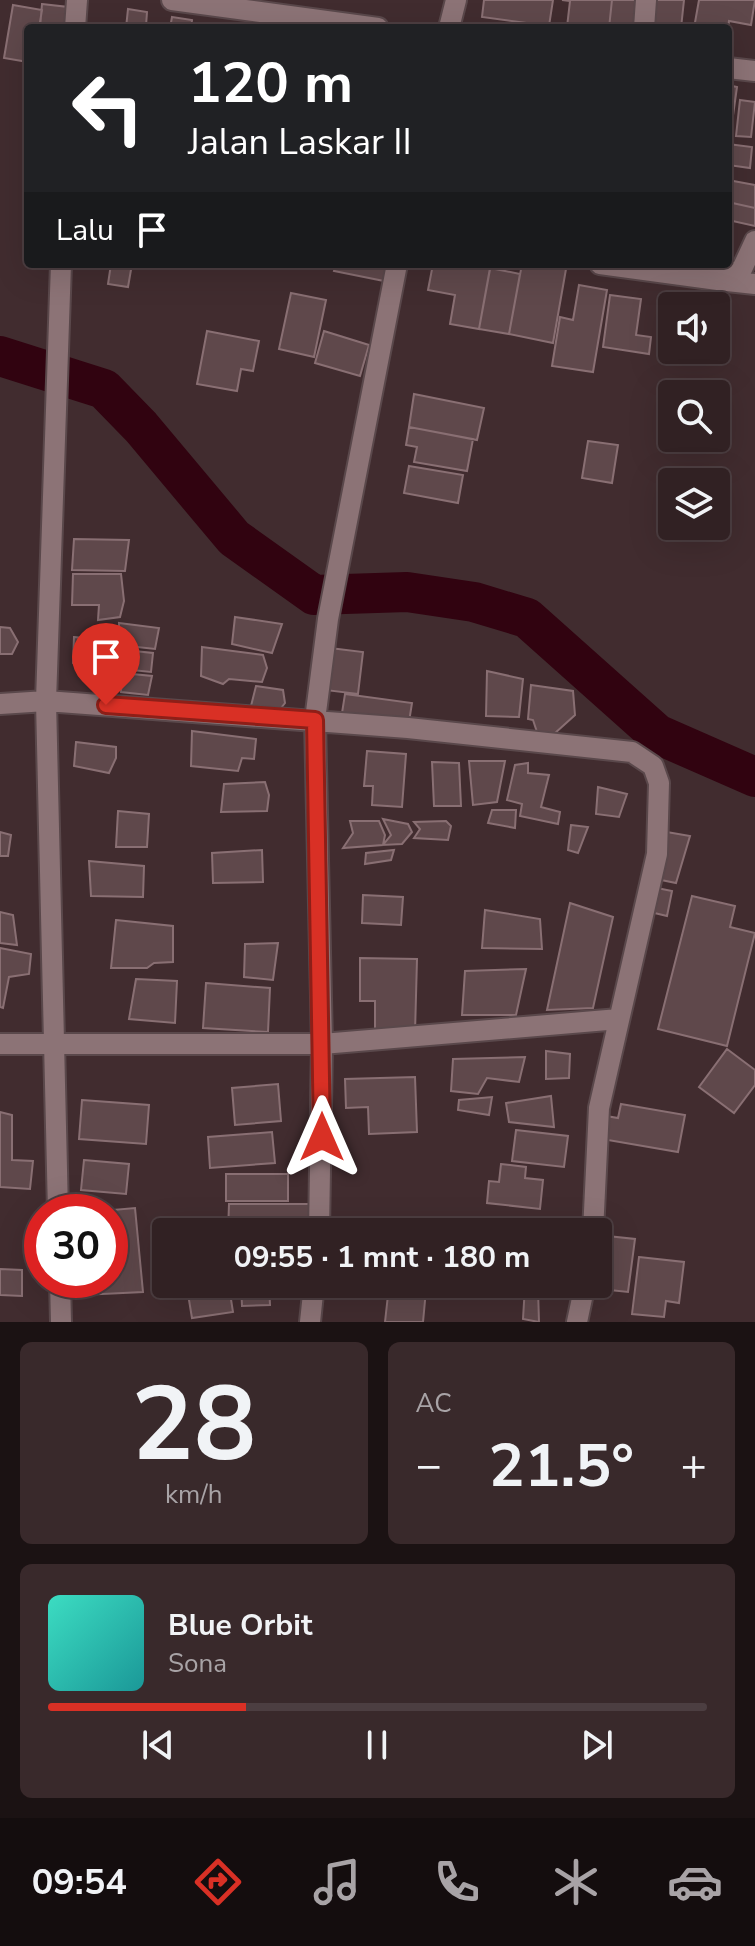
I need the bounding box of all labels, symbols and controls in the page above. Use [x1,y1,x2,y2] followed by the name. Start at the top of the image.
[188,45,353,122] text: 120 m
[56,56,160,160] icon: left
[188,118,412,167] text: Jalan Laskar II
[130,208,174,252] icon: arrive
[56,210,114,251] text: Lalu
[658,292,730,540] map controls
[658,292,730,364] button: sound
[658,380,730,452] button: search
[658,468,730,540] button: layers
[72,623,140,705] pin
[84,635,128,679] icon: arrive
[280,1095,364,1179] position arrow
[24,1194,128,1298] speed limit sign: 30
[234,1237,530,1278] text: 09:55 · 1 mnt · 180 m
[131,1354,256,1496] text: 28
[416,1386,452,1421] text: AC
[488,1425,634,1507] text: 21.5°
[416,1436,442,1496] text: −
[681,1436,707,1496] text: +
[165,1477,222,1512] text: km/h
[168,1605,312,1646] text: Blue Orbit
[168,1646,227,1681] text: Sona
[136,1723,180,1767] icon: previous
[355,1723,399,1767] icon: pause
[575,1723,619,1767] icon: next
[190,1854,246,1910] icon: directions
[309,1854,365,1910] icon: music
[429,1854,485,1910] icon: phone
[548,1854,604,1910] icon: climate
[667,1854,723,1910] icon: car
[32,1858,127,1907] text: 09:54

